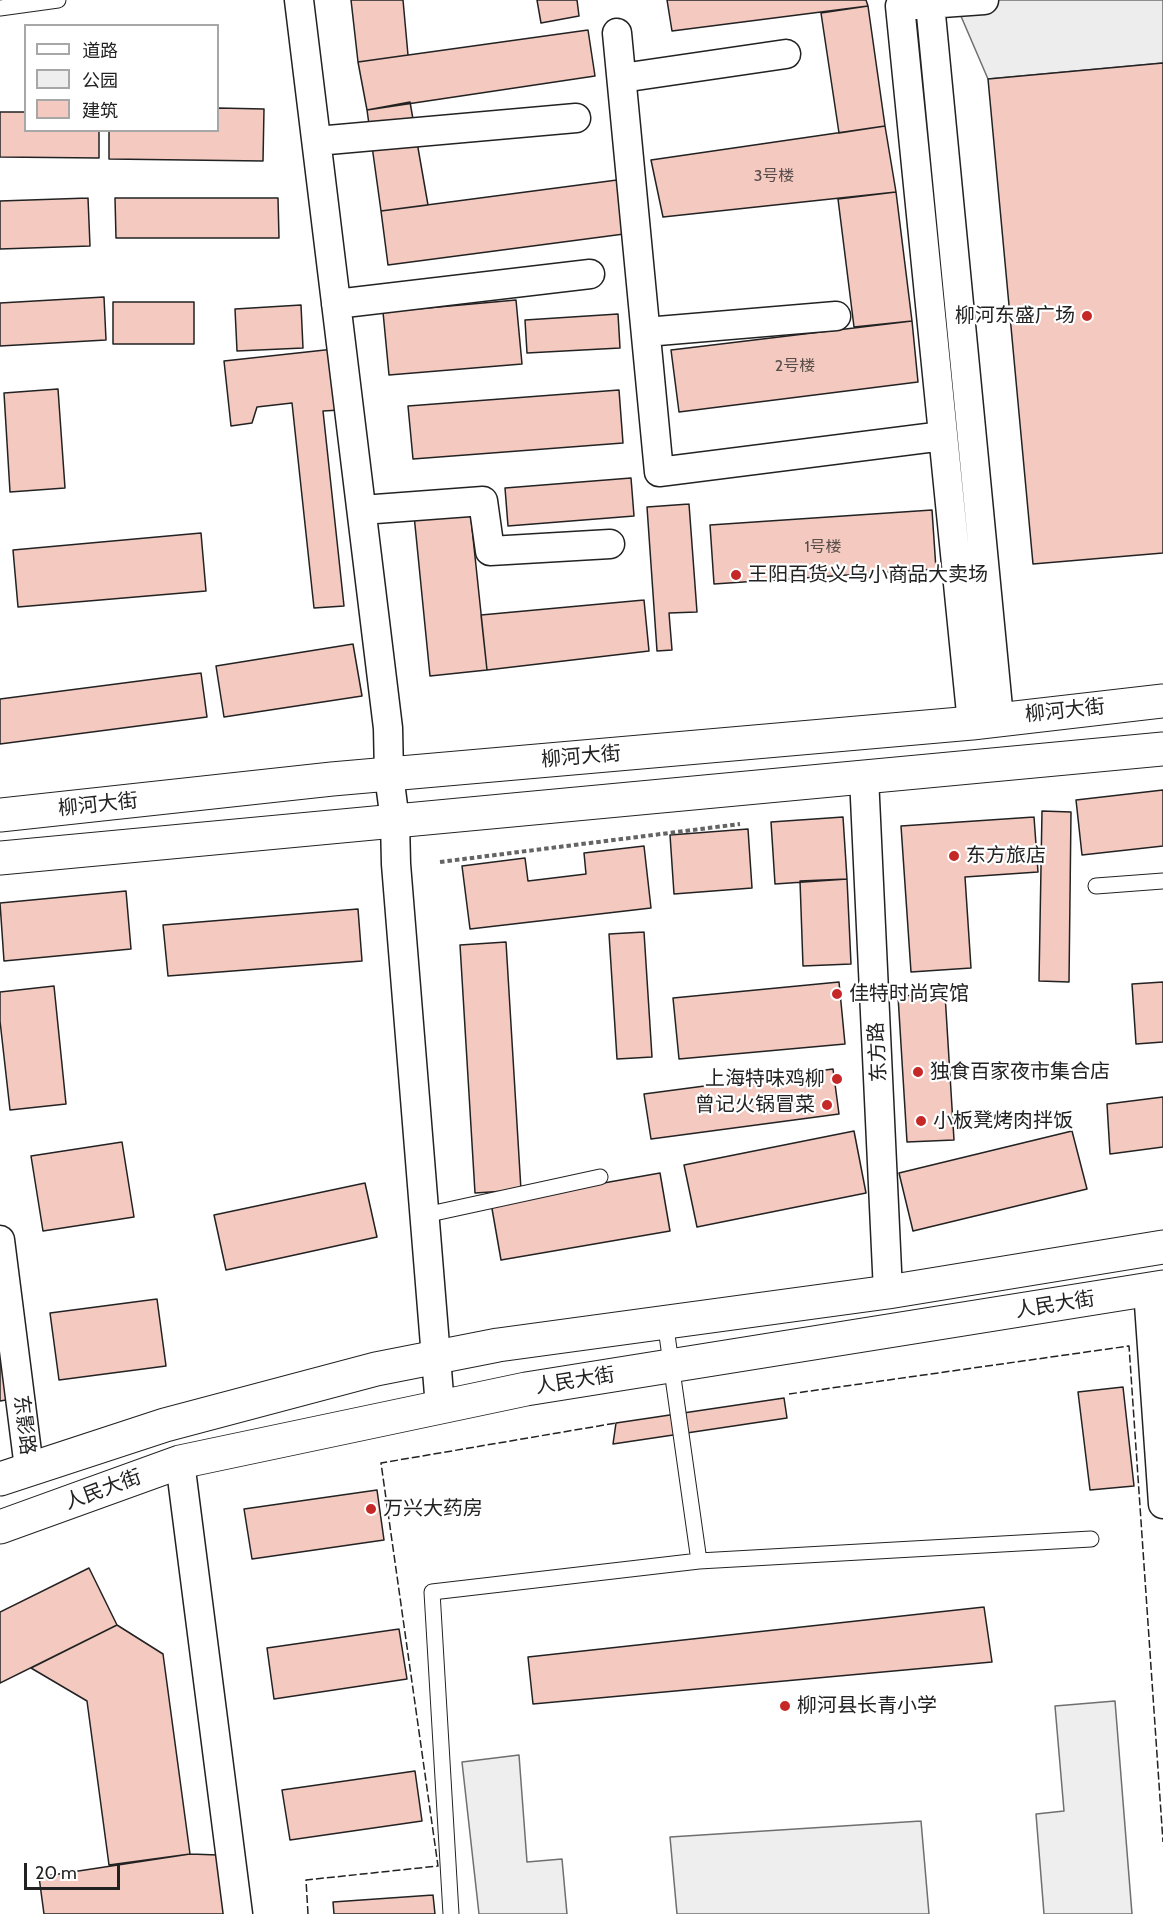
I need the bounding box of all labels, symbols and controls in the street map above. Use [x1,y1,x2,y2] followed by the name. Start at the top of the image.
[24,24,219,132] legend
[82,40,118,62] text: 道路
[82,70,118,92] text: 公园
[82,100,118,122] text: 建筑
[754,166,794,186] house number: 3号楼
[955,304,1075,328] place label: 柳河东盛广场
[1080,309,1094,323] marker: 柳河东盛广场
[775,356,815,376] house number: 2号楼
[804,537,842,557] house number: 1号楼
[748,563,988,587] place label: 王阳百货义乌小商品大卖场
[729,568,743,582] marker: 王阳百货义乌小商品大卖场
[1024,695,1106,727] street label: 柳河大街
[540,742,622,772] street label: 柳河大街
[57,789,139,821] street label: 柳河大街
[966,844,1046,868] place label: 东方旅店
[947,849,961,863] marker: 东方旅店
[849,982,969,1006] place label: 佳特时尚宾馆
[830,987,844,1001] marker: 佳特时尚宾馆
[864,1021,892,1083] street label: 东方路
[930,1060,1110,1084] place label: 独食百家夜市集合店
[911,1065,925,1079] marker: 独食百家夜市集合店
[705,1067,825,1091] place label: 上海特味鸡柳
[830,1072,844,1086] marker: 上海特味鸡柳
[695,1093,815,1117] place label: 曾记火锅冒菜
[820,1098,834,1112] marker: 曾记火锅冒菜
[933,1109,1073,1133] place label: 小板凳烤肉拌饭
[914,1114,928,1128] marker: 小板凳烤肉拌饭
[1014,1287,1096,1323] street label: 人民大街
[534,1363,616,1399] street label: 人民大街
[8,1394,40,1456] street label: 东影路
[61,1465,145,1515] street label: 人民大街
[383,1497,483,1521] place label: 万兴大药房
[364,1502,378,1516] marker: 万兴大药房
[797,1694,937,1718] place label: 柳河县长青小学
[778,1699,792,1713] marker: 柳河县长青小学
[27,1851,123,1889] scale bar
[35,1862,77,1884] text: 20 m

